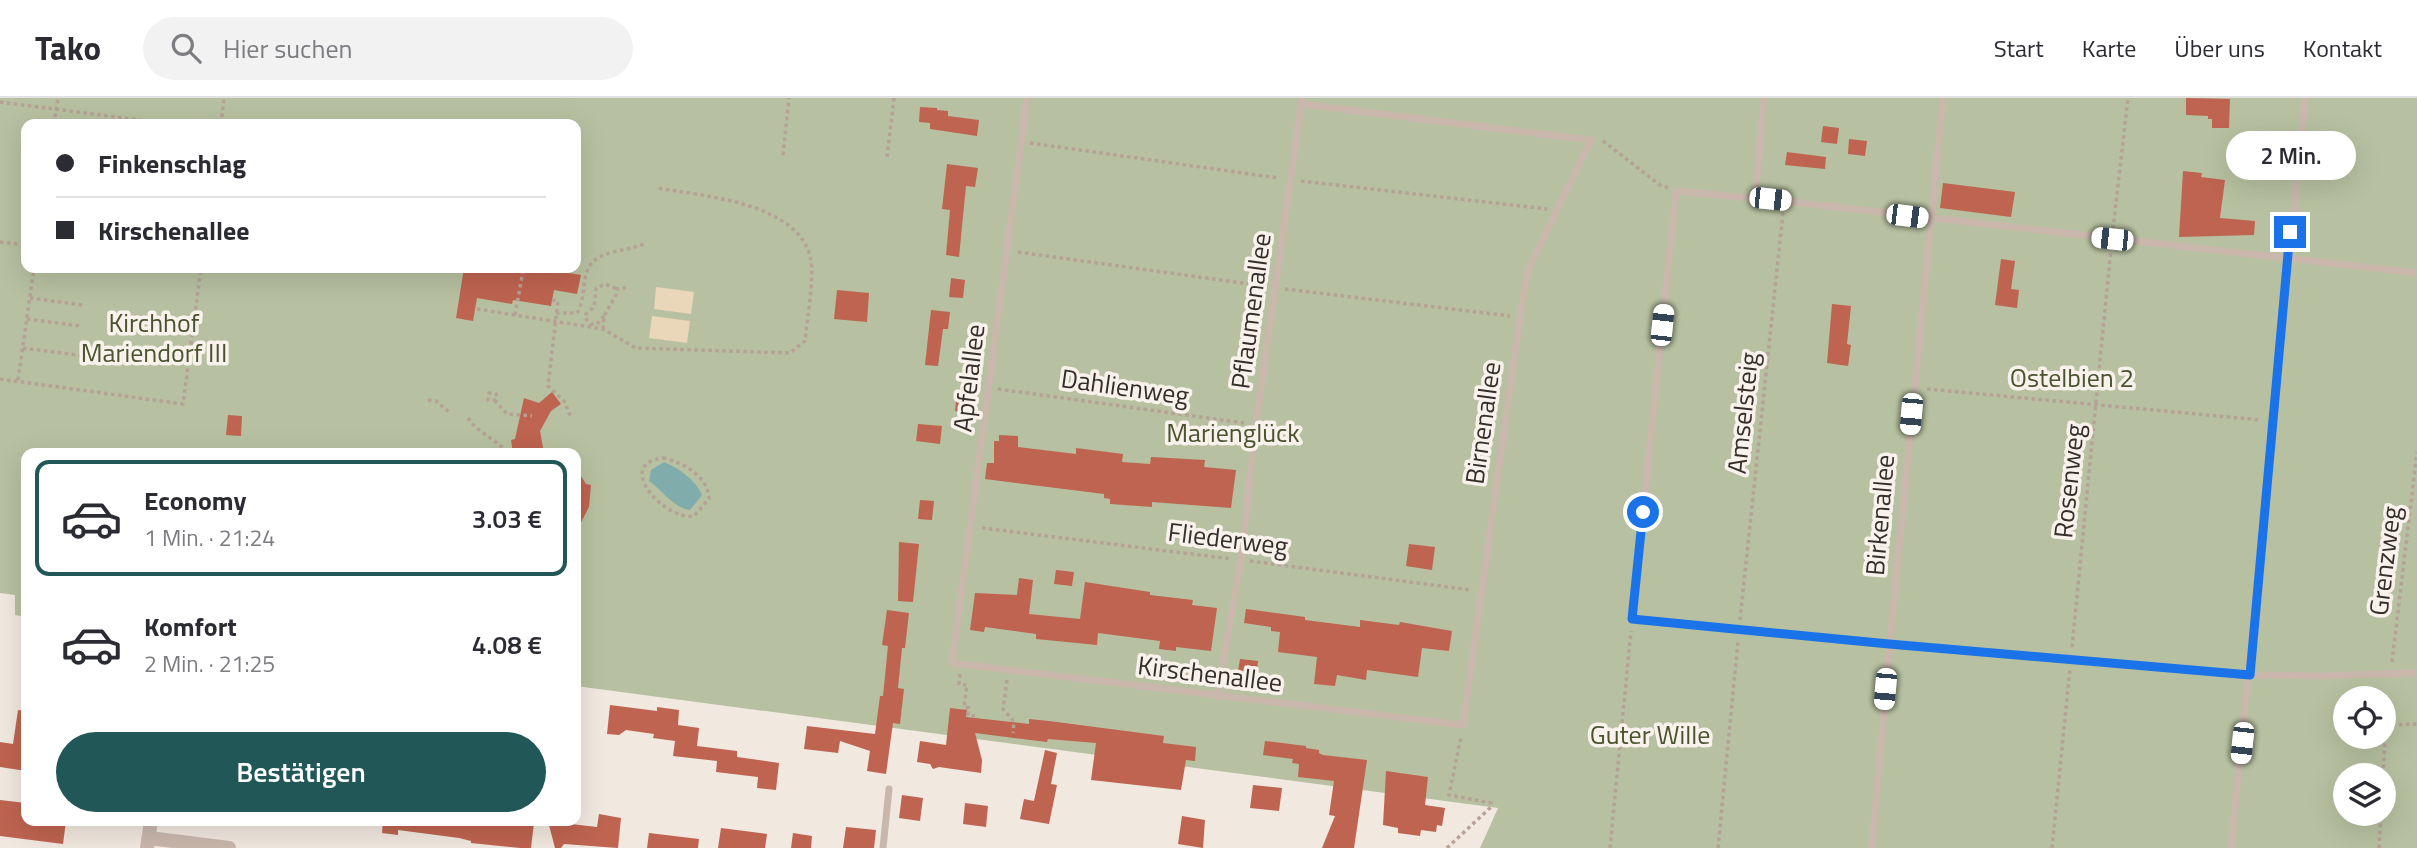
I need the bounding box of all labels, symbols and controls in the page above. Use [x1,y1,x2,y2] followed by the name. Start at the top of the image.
[143,17,633,80] search box
[35,23,101,73] text: Tako
[167,29,205,67] icon: search
[223,29,353,68] text: Hier suchen
[1994,30,2044,66] text: Start
[2082,30,2136,66] text: Karte
[2174,30,2265,66] text: Über uns
[2303,30,2382,66] text: Kontakt
[2225,130,2355,180] callout: 2 Min.
[2260,138,2322,173] text: 2 Min.
[98,144,246,183] text: Finkenschlag
[1749,186,1792,212] car
[1885,203,1930,229] car
[98,211,250,250] text: Kirschenallee
[2274,216,2306,248] route end
[2091,226,2134,252] car
[1220,230,1281,391] street label: Pflaumenallee
[81,303,227,372] park label: Kirchhof Mariendorf III
[1650,303,1675,347] car
[943,322,994,434] street label: Apfelallee
[1717,350,1768,476] street label: Amselsteig
[1059,358,1191,415] street label: Dahlienweg
[2010,358,2134,397] park label: Ostelbien 2
[1455,359,1510,487] street label: Birnenallee
[1899,392,1924,436] car
[1166,413,1300,452] park label: Marienglück
[2043,422,2094,540] street label: Rosenweg
[1855,453,1904,577] street label: Birkenallee
[144,481,246,520] text: Economy
[60,487,123,550] icon: car
[1627,496,1659,528] route start
[472,499,542,538] text: 3.03 €
[2358,504,2411,618] street label: Grenzweg
[1166,512,1290,565] street label: Fliederweg
[144,520,275,555] text: 1 Min. · 21:24
[144,607,237,646] text: Komfort
[60,613,123,676] icon: car
[472,625,542,664] text: 4.08 €
[1136,645,1285,702] street label: Kirschenallee
[144,646,275,681] text: 2 Min. · 21:25
[1873,667,1898,711] car
[2333,686,2396,826] map controls
[2333,686,2396,749] button: locate
[1590,715,1710,754] park label: Guter Wille
[2230,721,2255,765] car
[56,732,546,812] button: Bestätigen
[2333,763,2396,826] button: layers

